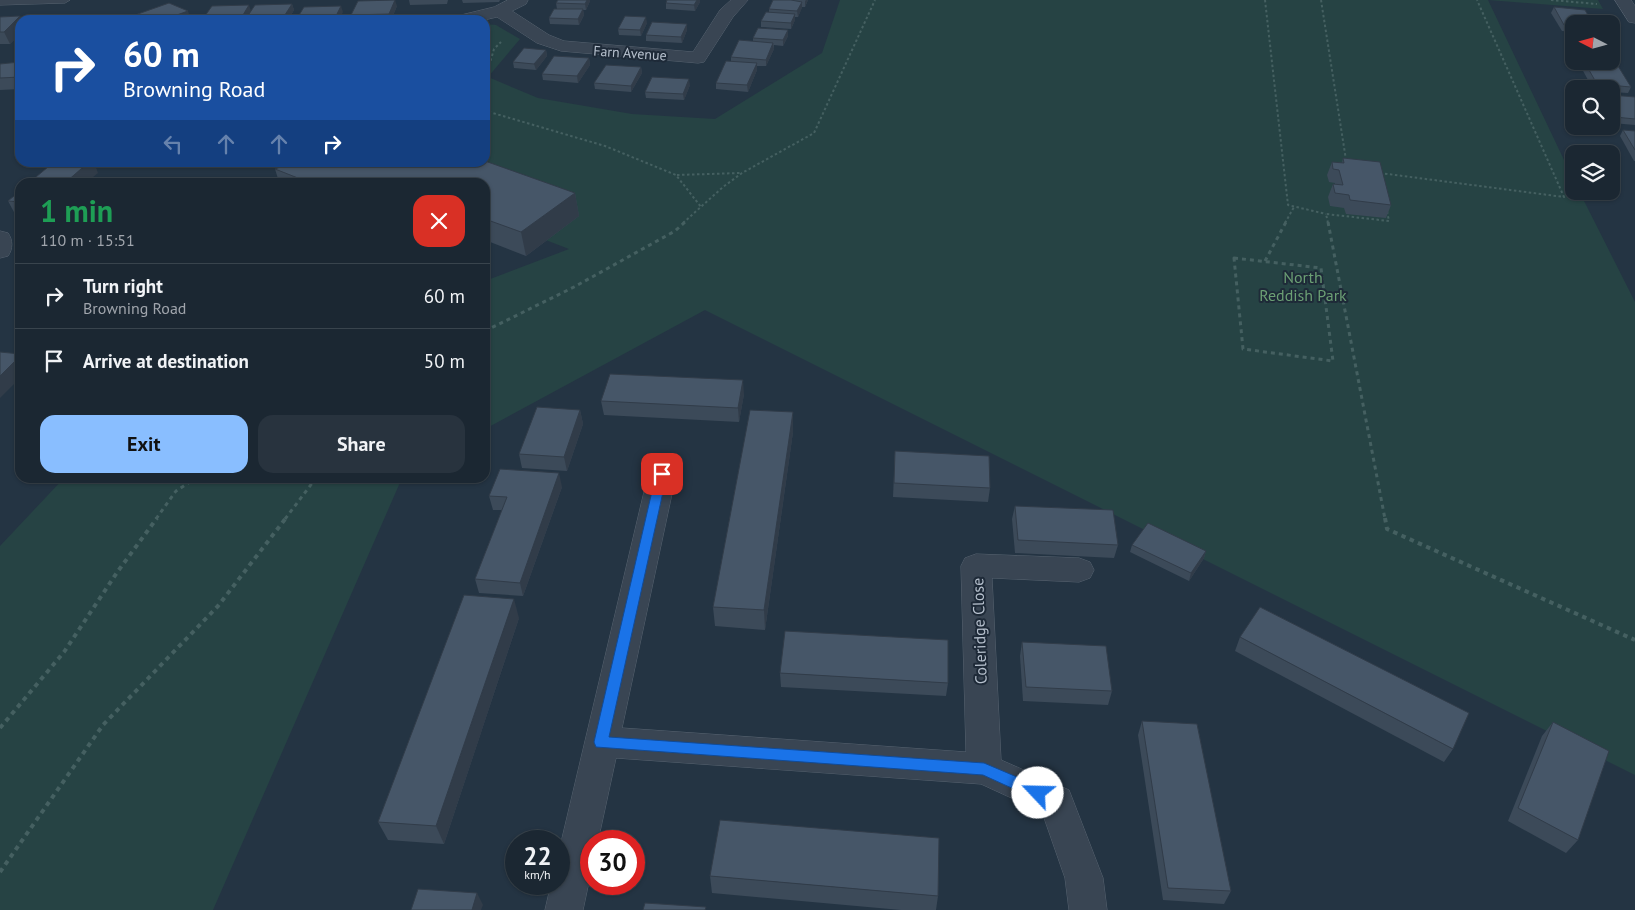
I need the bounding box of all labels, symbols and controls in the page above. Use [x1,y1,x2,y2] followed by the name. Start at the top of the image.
[1565,15,1620,70] north arrow
[1565,15,1620,200] map controls
[123,31,200,77] text: 60 m
[40,35,105,100] icon: right
[593,41,667,65] street label: Farn Avenue
[123,75,265,103] text: Browning Road
[1565,80,1620,135] button: search
[159,130,187,158] icon: left
[212,130,240,158] icon: ahead
[265,130,293,158] icon: ahead
[318,130,346,158] icon: right
[1565,145,1620,200] button: layers
[40,191,113,230] text: 1 min
[413,195,465,247] button: close
[40,230,135,250] text: 110 m · 15:51
[1259,267,1347,305] park label: North Reddish Park
[83,274,163,298] text: Turn right
[40,282,68,310] icon: right
[424,284,465,308] text: 60 m
[83,298,186,318] text: Browning Road
[40,347,68,375] icon: arrive
[83,349,249,373] text: Arrive at destination
[424,349,465,373] text: 50 m
[40,415,248,473] button: Exit
[258,415,465,473] button: Share
[641,453,683,495] pin
[648,460,676,488] icon: arrive
[967,577,991,685] street label: Coleridge Close
[1011,766,1063,818] position arrow
[580,830,645,895] speed limit sign: 30
[523,840,552,872] text: 22
[524,867,551,882] text: km/h

